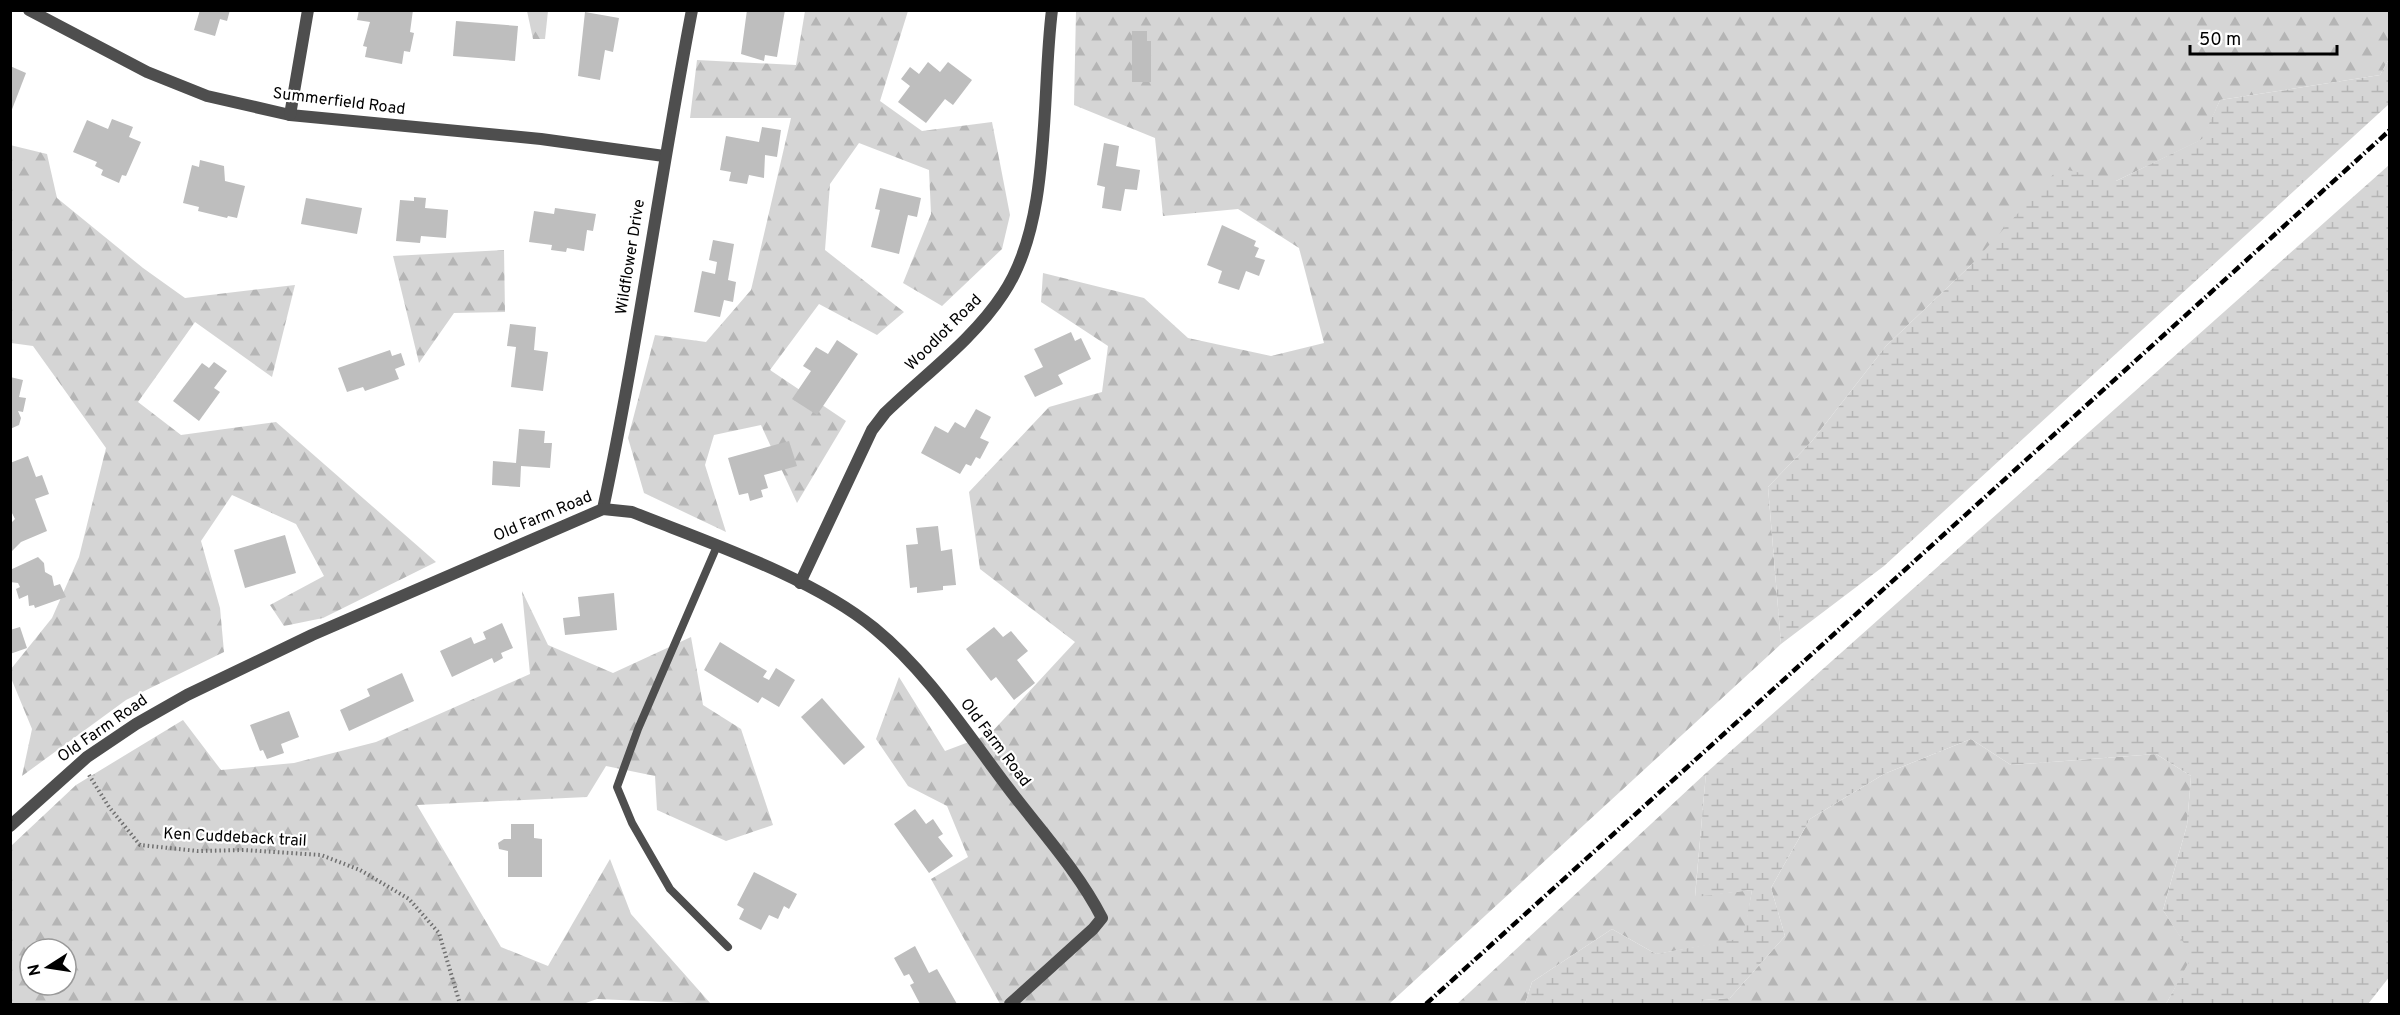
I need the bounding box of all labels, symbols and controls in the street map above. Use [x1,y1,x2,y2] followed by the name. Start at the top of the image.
[2190,18,2337,56] scale bar
[2199,29,2241,52] text: 50 m
[272,84,406,120] street label: Summerfield Road
[612,198,650,316] street label: Wildflower Drive
[901,290,987,376] street label: Woodlot Road
[491,487,595,547] street label: Old Farm Road
[54,691,152,767] street label: Old Farm Road
[955,695,1035,791] street label: Old Farm Road
[163,824,307,852] street label: Ken Cuddeback trail
[18,937,78,997] north arrow
[24,962,46,977] text: N

